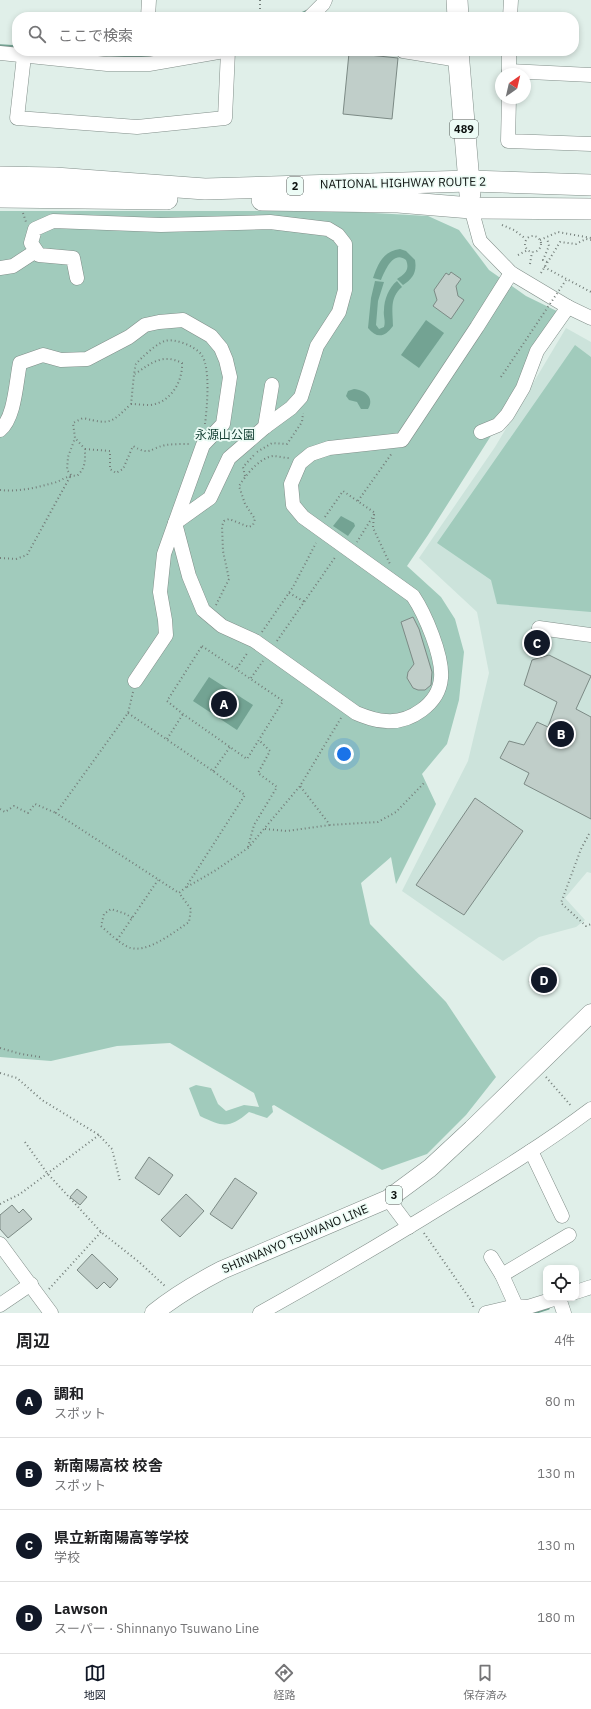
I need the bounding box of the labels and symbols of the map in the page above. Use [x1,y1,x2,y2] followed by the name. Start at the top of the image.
[495,68,531,104] north arrow
[450,120,478,138] road number: 489
[320,174,486,191] street label: NATIONAL HIGHWAY ROUTE 2
[287,177,303,195] road number: 2
[195,427,255,442] park label: 永源山公園
[524,628,550,658] pin: C
[211,689,237,719] pin: A
[548,719,574,749] pin: B
[334,744,354,764] your location
[531,965,557,995] pin: D
[386,1186,402,1204] road number: 3
[219,1201,370,1276] street label: SHINNANYO TSUWANO LINE

